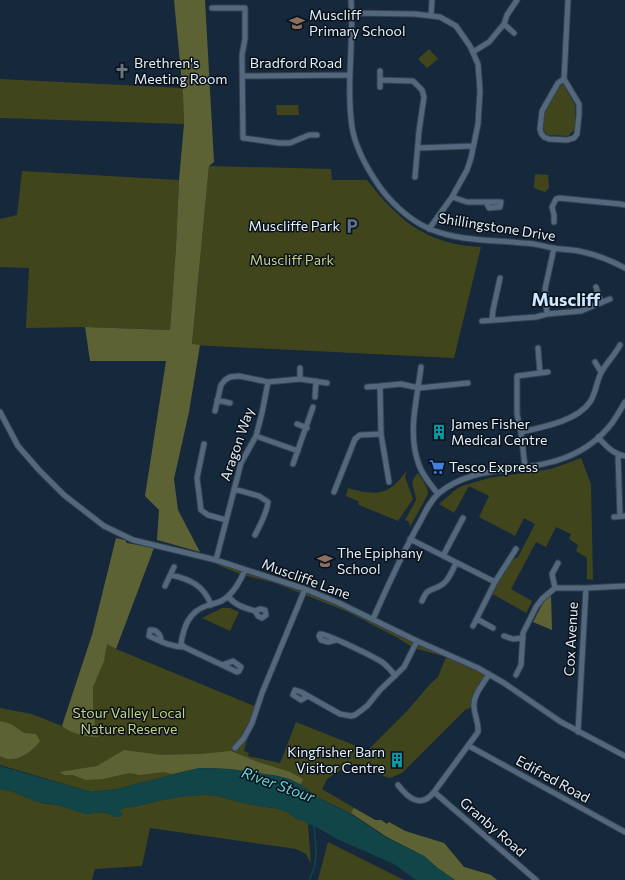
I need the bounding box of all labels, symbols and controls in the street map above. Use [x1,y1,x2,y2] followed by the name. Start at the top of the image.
[309,6,405,39] place label: Muscliff Primary School
[288,14,306,32] school or university icon: Muscliff Primary School
[134,54,228,87] place label: Brethren's Meeting Room
[250,54,342,71] street label: Bradford Road
[113,62,131,80] church icon: Brethren's Meeting Room
[437,209,557,244] street label: Shillingstone Drive
[249,217,340,234] place label: Muscliffe Park
[343,217,361,235] parking icon: Muscliffe Park
[250,251,335,268] park label: Muscliff Park
[532,288,601,310] district label: Muscliff
[216,405,257,483] street label: Aragon Way
[451,415,547,448] place label: James Fisher Medical Centre
[430,423,448,441] building icon: James Fisher Medical Centre
[428,458,446,476] supermarket icon: Tesco Express
[449,458,538,475] place label: Tesco Express
[337,544,423,577] place label: The Epiphany School
[316,552,334,570] school or university icon: The Epiphany School
[260,555,353,602] street label: Muscliffe Lane
[560,601,581,677] street label: Cox Avenue
[73,704,185,737] park label: Stour Valley Local Nature Reserve
[287,743,385,776] place label: Kingfisher Barn Visitor Centre
[388,751,406,769] building icon: Kingfisher Barn Visitor Centre
[513,751,593,806] street label: Edifred Road
[239,763,318,806] water label: River Stour
[457,793,530,860] street label: Granby Road

